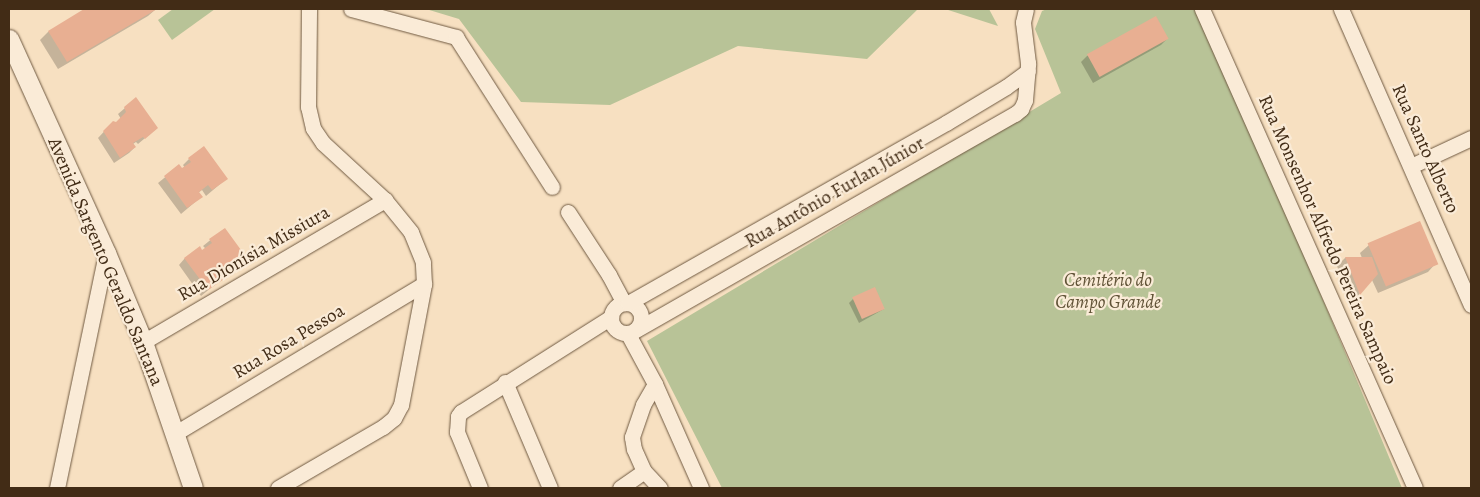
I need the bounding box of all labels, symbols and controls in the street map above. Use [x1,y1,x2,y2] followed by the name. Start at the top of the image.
[1386,81,1464,217] street label: Rua Santo Alberto
[1253,92,1401,388] street label: Rua Monsenhor Alfredo Pereira Sampaio
[741,132,929,254] street label: Rua Antônio Furlan Júnior
[42,134,168,390] street label: Avenida Sargento Geraldo Santana
[174,201,334,307] street label: Rua Dionísia Missiura
[1055,270,1161,314] park label: Cemitério do Campo Grande
[229,300,349,384] street label: Rua Rosa Pessoa

